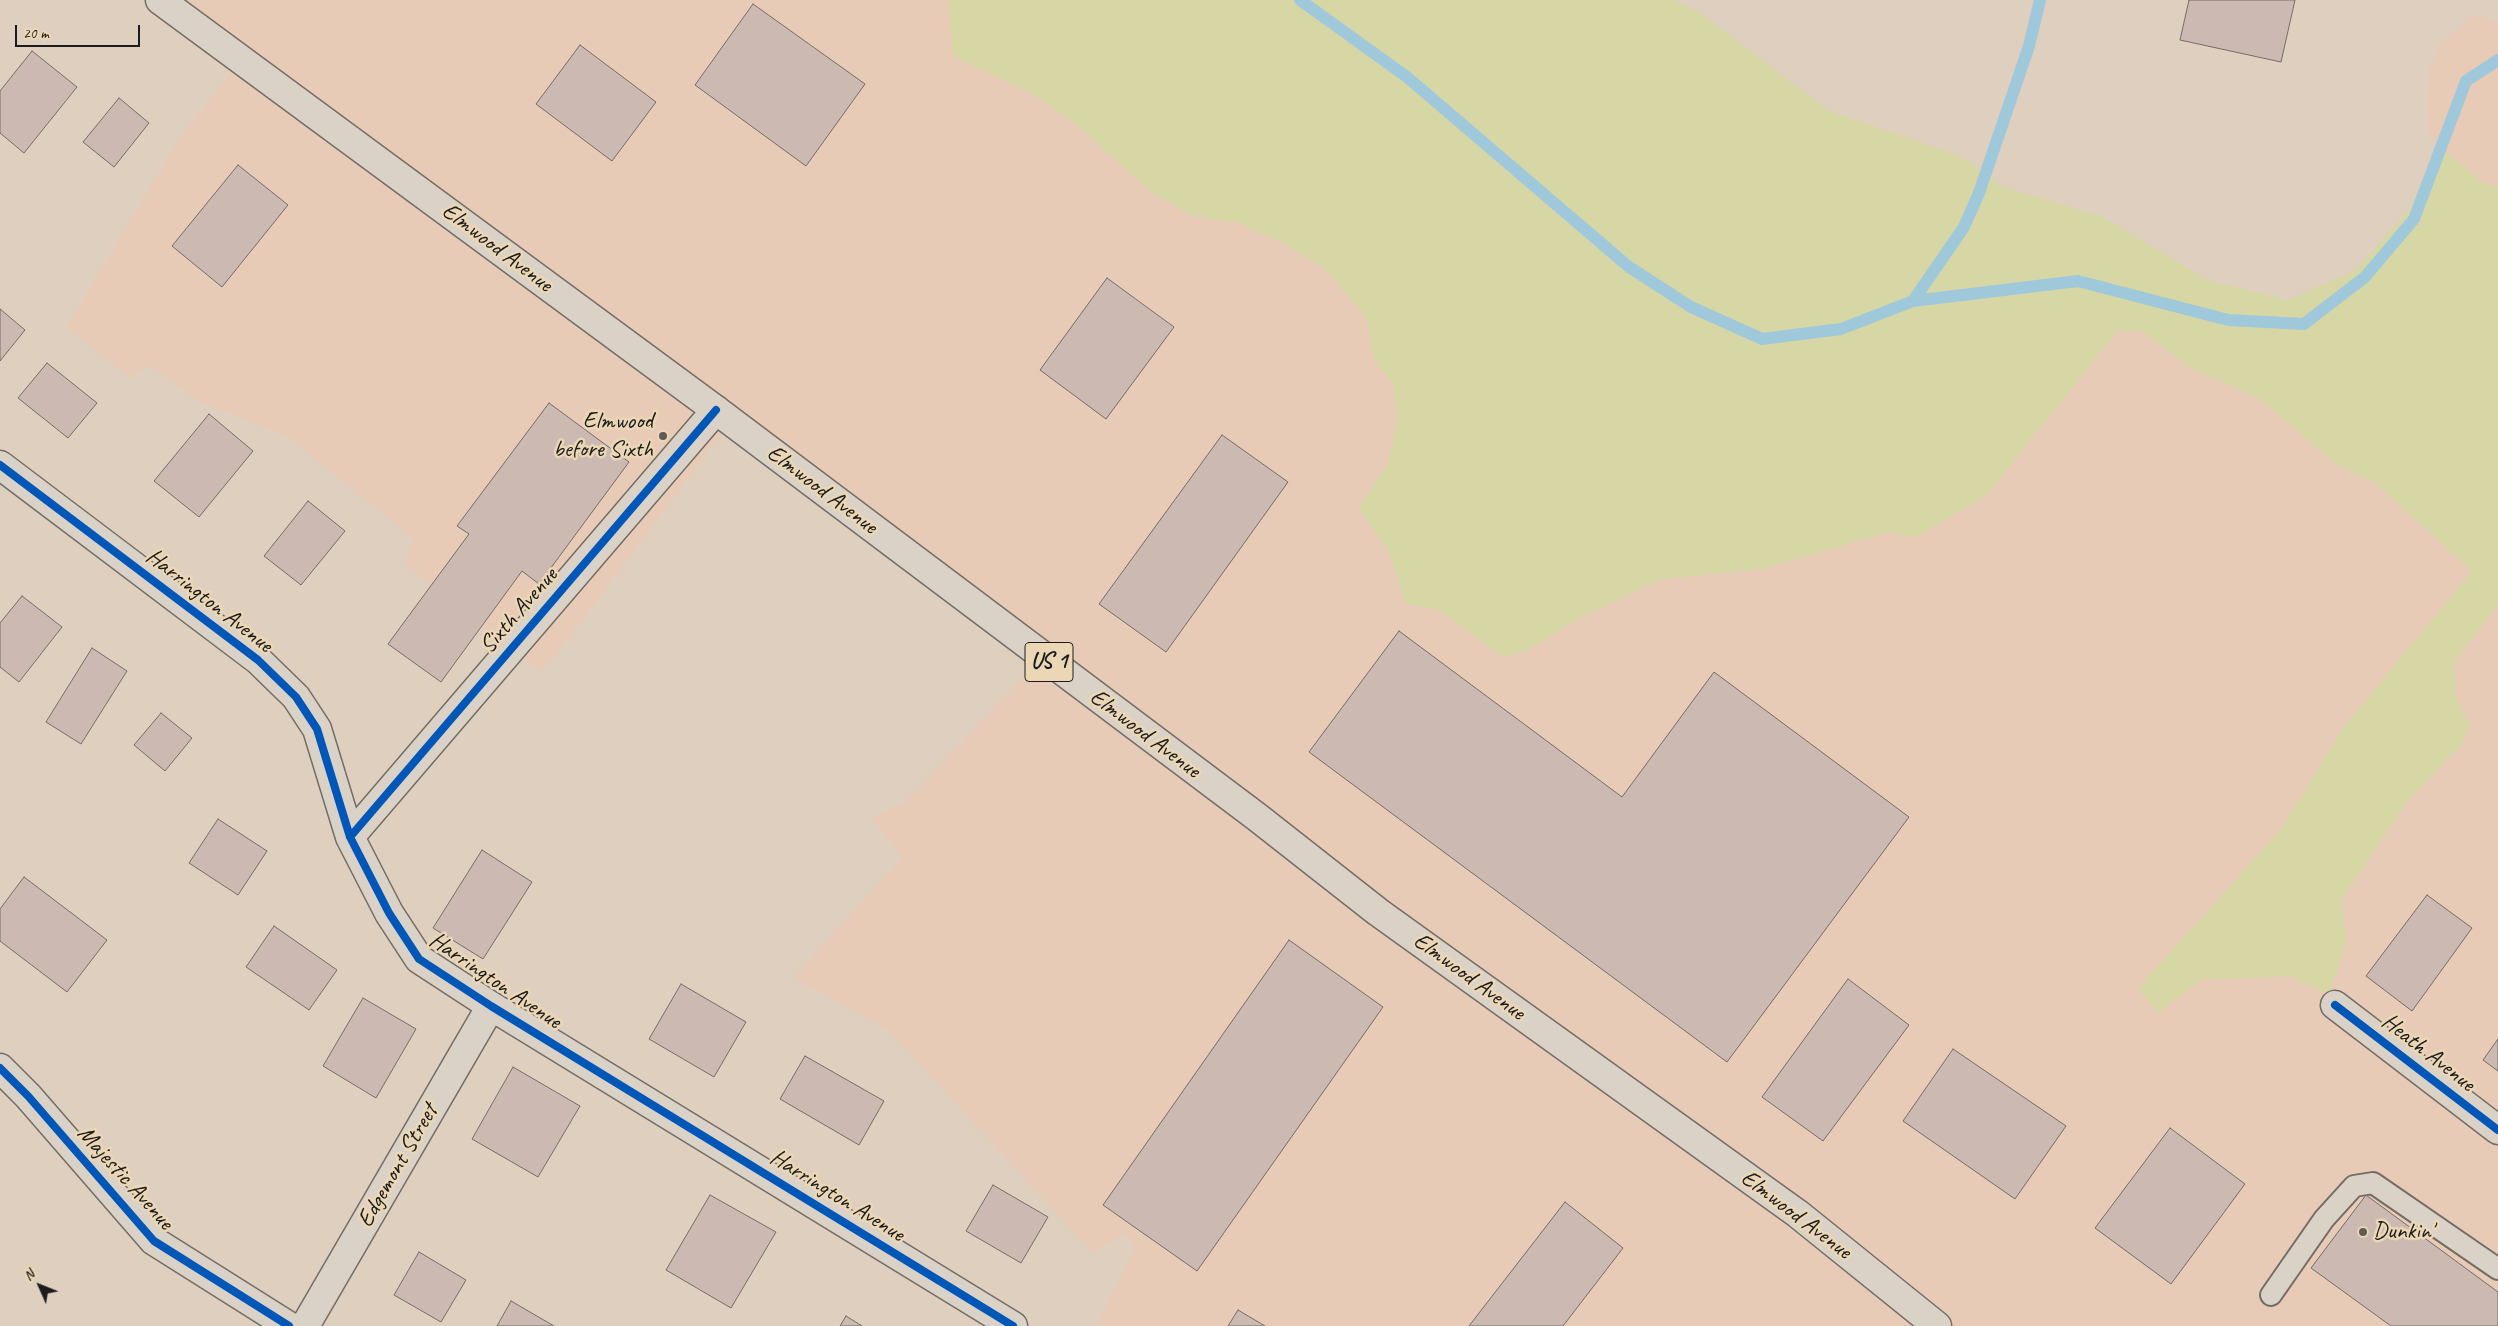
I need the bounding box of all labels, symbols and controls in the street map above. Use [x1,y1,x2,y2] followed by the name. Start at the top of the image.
[18,15,142,47] scale bar
[23,24,49,43] text: 20 m
[436,197,558,299] street label: Elmwood Avenue
[553,408,653,464] place label: Elmwood before Sixth
[657,430,669,442] marker: Elmwood before Sixth
[761,439,883,541] street label: Elmwood Avenue
[140,542,278,660] street label: Harrington Avenue
[474,562,564,660] street label: Sixth Avenue
[1025,642,1073,682] road number: US 1
[1084,683,1206,785] street label: Elmwood Avenue
[423,926,567,1036] street label: Harrington Avenue
[1407,927,1531,1027] street label: Elmwood Avenue
[2376,1008,2480,1098] street label: Heath Avenue
[351,1099,445,1233] street label: Edgemont Street
[71,1120,179,1236] street label: Majestic Avenue
[764,1143,910,1249] street label: Harrington Avenue
[1735,1164,1857,1266] street label: Elmwood Avenue
[2373,1218,2433,1246] place label: Dunkin'
[2357,1226,2369,1238] marker: Dunkin'
[15,1261,65,1311] north arrow
[20,1266,38,1284] text: N

